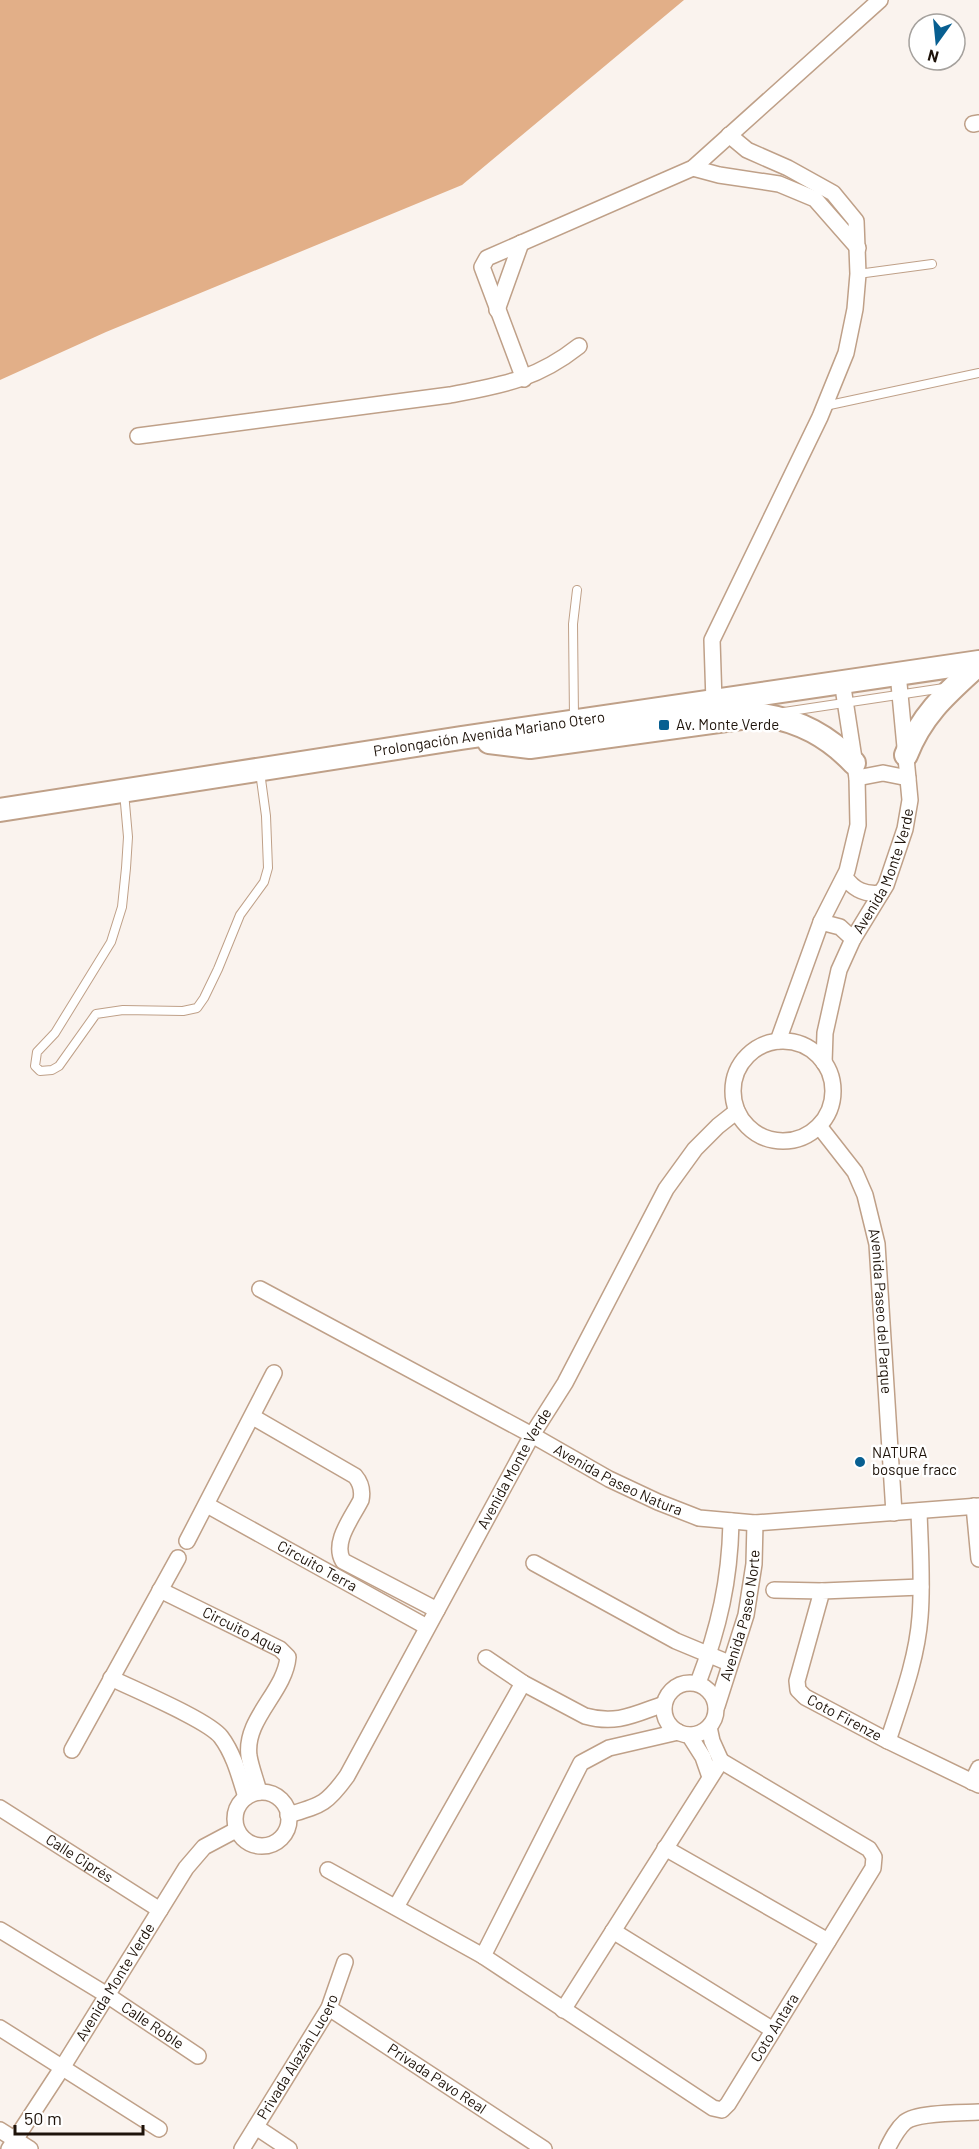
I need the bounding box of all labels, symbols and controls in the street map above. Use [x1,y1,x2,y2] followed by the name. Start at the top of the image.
[907,12,967,72] north arrow
[925,46,941,68] text: N
[372,707,606,760] street label: Prolongación Avenida Mariano Otero
[676,715,779,733] place label: Av. Monte Verde
[657,718,671,732] marker: Av. Monte Verde
[849,807,916,937] street label: Avenida Monte Verde
[865,1226,896,1394] street label: Avenida Paseo del Parque
[473,1405,555,1532] street label: Avenida Monte Verde
[551,1439,685,1519] street label: Avenida Paseo Natura
[872,1443,957,1478] place label: NATURA bosque fracc
[853,1455,867,1469] marker: NATURA bosque fracc
[275,1536,361,1595] street label: Circuito Terra
[716,1550,762,1683] street label: Avenida Paseo Norte
[200,1602,286,1657] street label: Circuito Aqua
[804,1690,885,1744] street label: Coto Firenze
[43,1830,117,1886] street label: Calle Ciprés
[71,1919,158,2044] street label: Avenida Monte Verde
[746,1990,802,2065] street label: Coto Antara
[253,1992,341,2122] street label: Privada Alazán Lucero
[118,1997,188,2052] street label: Calle Roble
[385,2039,490,2117] street label: Privada Pavo Real
[15,2098,142,2136] scale bar
[24,2107,62,2129] text: 50 m

